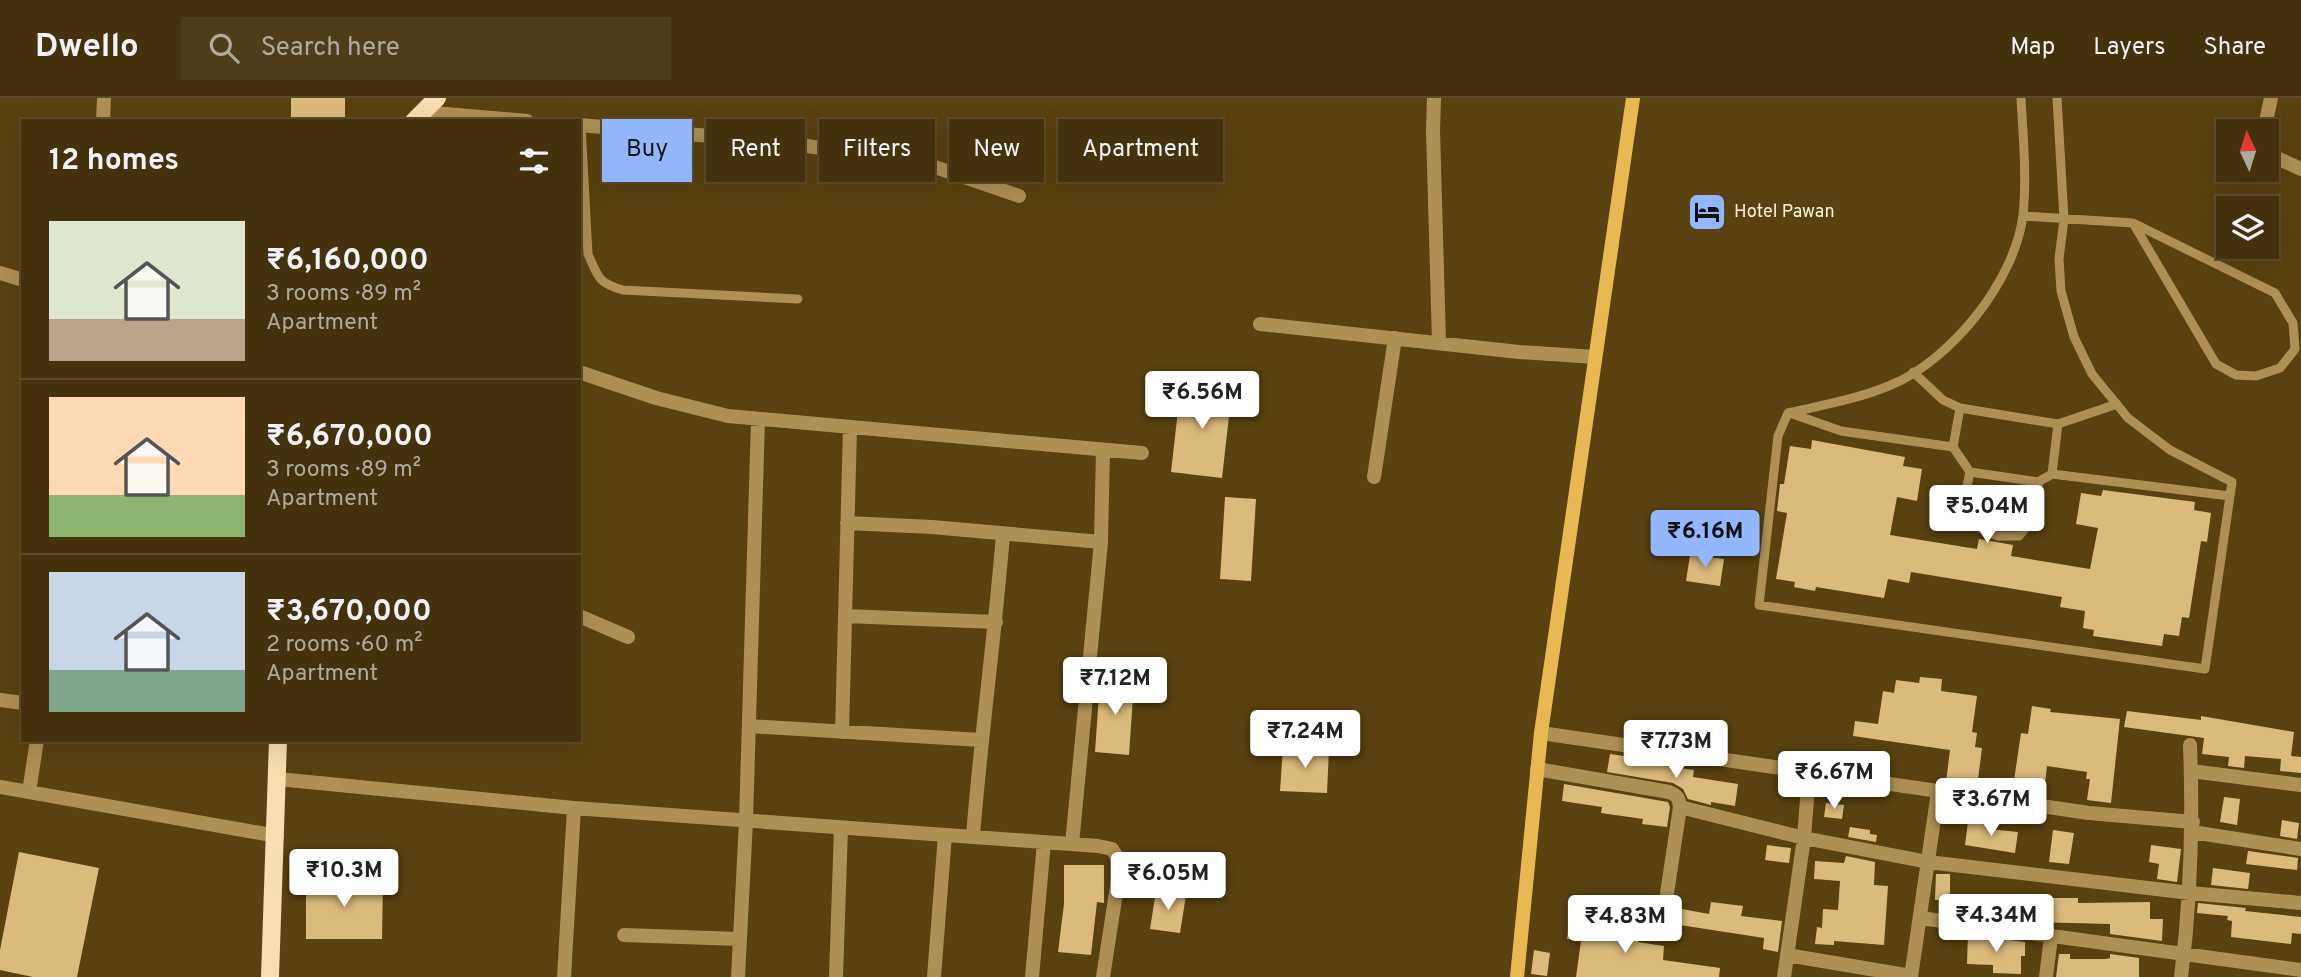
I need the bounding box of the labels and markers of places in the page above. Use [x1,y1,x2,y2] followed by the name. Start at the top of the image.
[1686,191,1728,233] hotel icon: Hotel Pawan
[1734,201,1835,224] place label: Hotel Pawan
[1145,372,1259,431] pin: ₹6.56M
[1930,486,2044,545] pin: ₹5.04M
[1648,510,1762,570] pin: ₹6.16M
[1058,658,1172,717] pin: ₹7.12M
[1248,710,1362,770] pin: ₹7.24M
[1619,720,1733,780] pin: ₹7.73M
[1777,752,1891,811] pin: ₹6.67M
[1934,778,2048,838] pin: ₹3.67M
[287,850,401,909] pin: ₹10.3M
[1111,852,1225,912] pin: ₹6.05M
[1939,894,2053,954] pin: ₹4.34M
[1568,896,1682,955] pin: ₹4.83M

